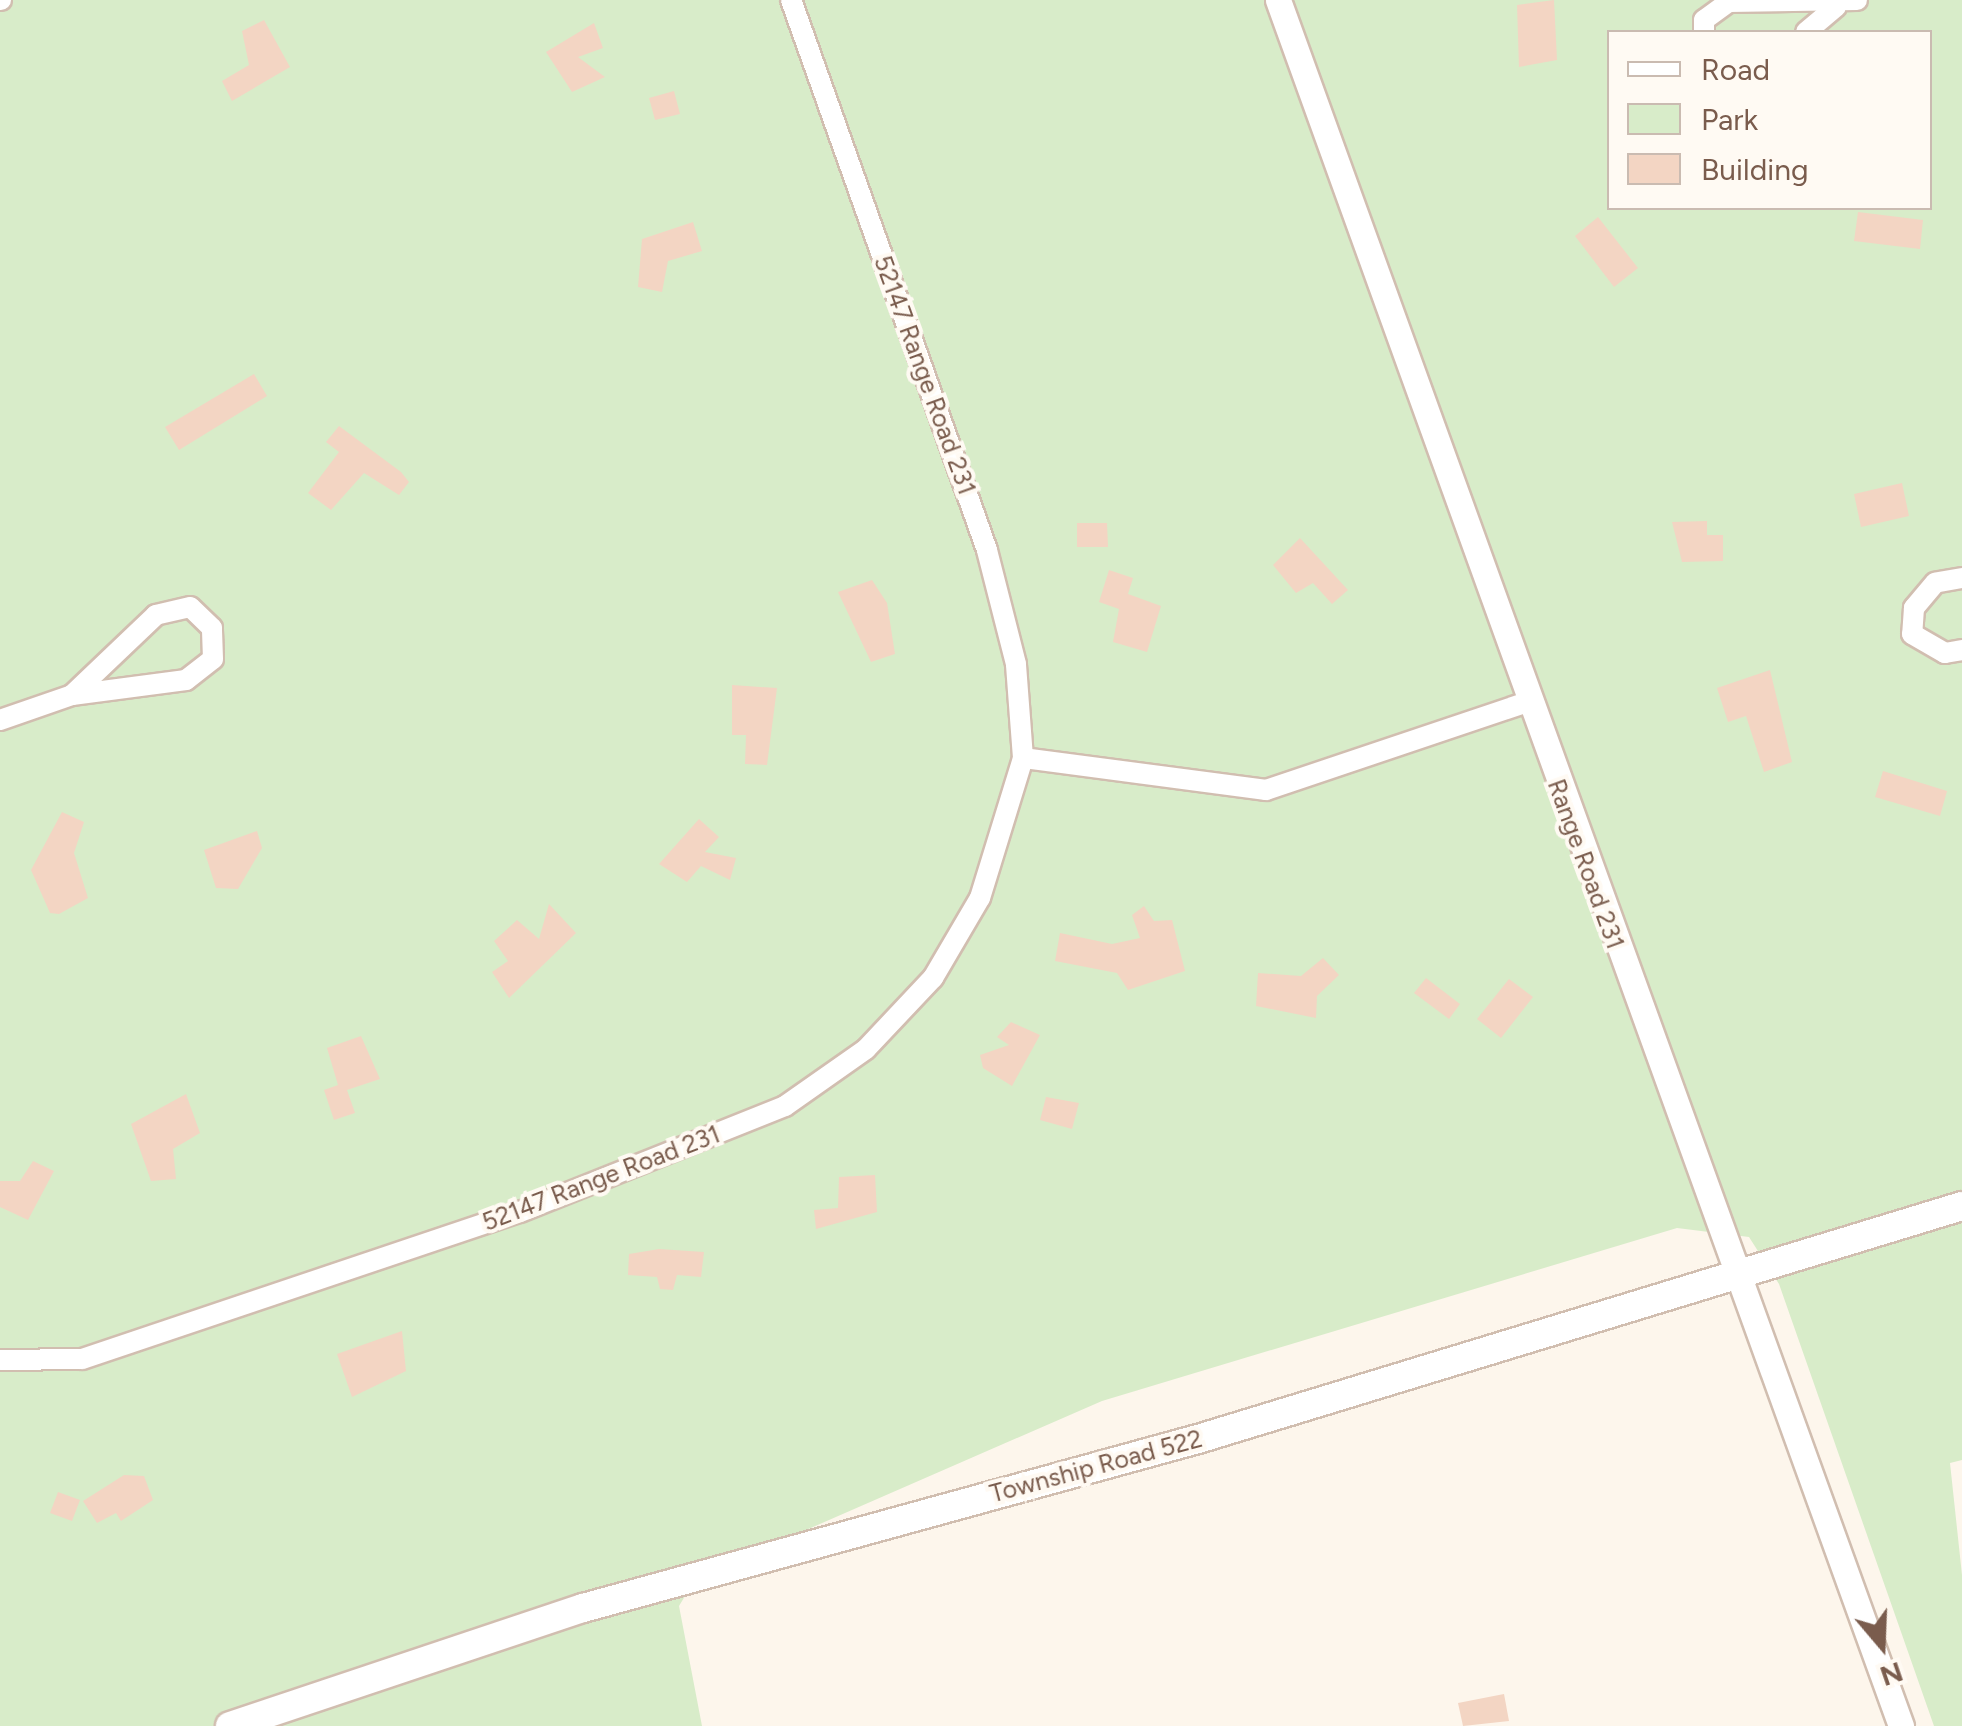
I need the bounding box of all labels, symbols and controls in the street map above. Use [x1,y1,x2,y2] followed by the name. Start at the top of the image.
[1607,30,1932,210] legend
[1701,51,1770,88] text: Road
[1701,101,1758,138] text: Park
[1701,151,1809,188] text: Building
[868,251,982,499] street label: 52147 Range Road 231
[1541,775,1631,953] street label: Range Road 231
[478,1119,724,1237] street label: 52147 Range Road 231
[987,1423,1205,1509] street label: Township Road 522
[1832,1596,1932,1696] north arrow
[1876,1655,1908,1694] text: N

